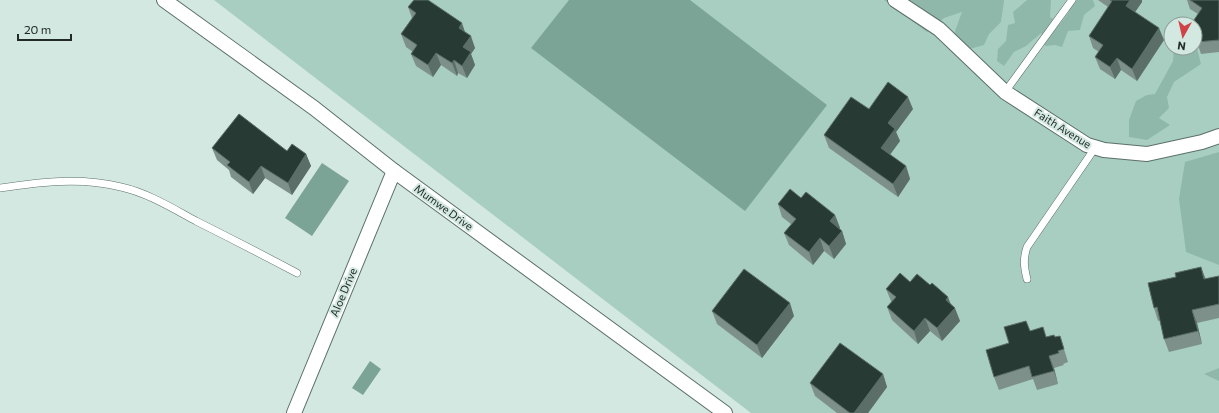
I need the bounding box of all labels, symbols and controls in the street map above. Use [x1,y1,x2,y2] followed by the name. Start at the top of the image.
[18,16,71,42] scale bar
[1163,16,1203,56] north arrow
[24,22,51,36] text: 20 m
[1177,39,1187,53] text: N
[1032,105,1094,151] street label: Faith Avenue
[412,181,476,233] street label: Mumwe Drive
[327,266,359,318] street label: Aloe Drive

